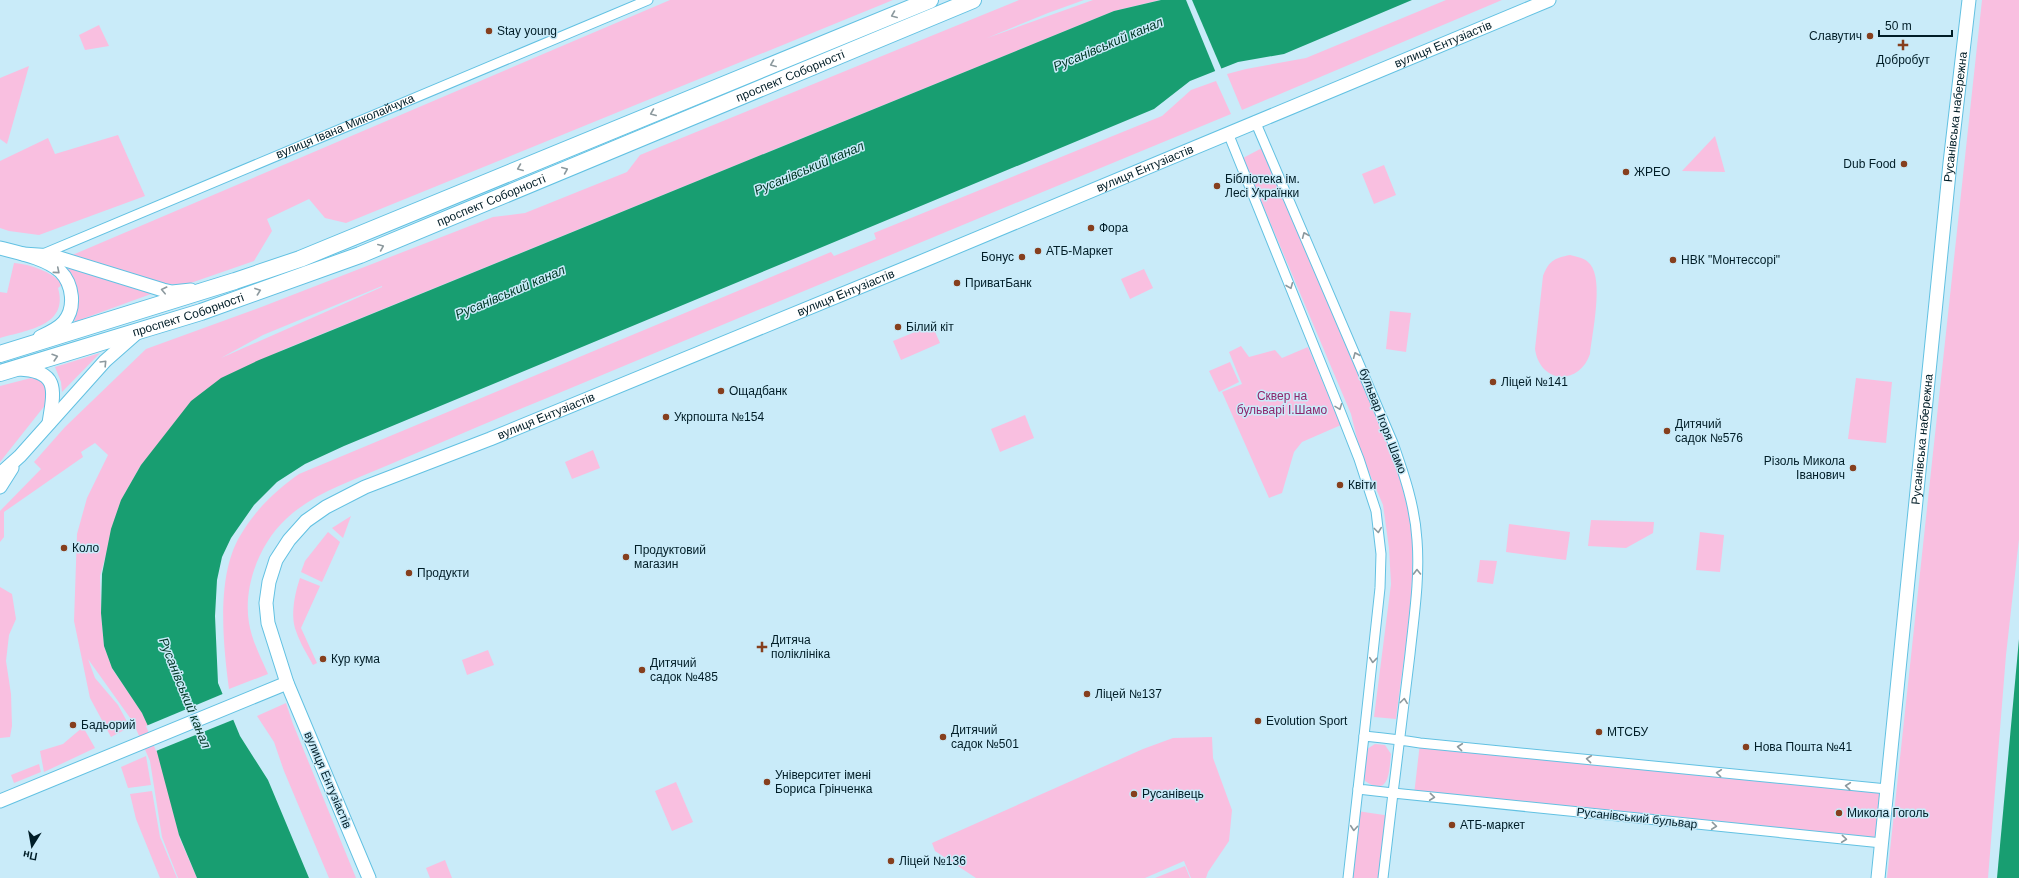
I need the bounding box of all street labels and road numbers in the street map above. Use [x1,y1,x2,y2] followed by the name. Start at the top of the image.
[1392,18,1494,71] street label: вулиця Ентузіастів
[734,47,847,105] street label: проспект Соборності
[1941,51,1970,183] street label: Русанівська набережна
[274,91,417,161] street label: вулиця Івана Миколайчука
[1094,142,1196,195] street label: вулиця Ентузіастів
[435,172,548,229] street label: проспект Соборності
[795,266,897,319] street label: вулиця Ентузіастів
[131,290,246,339] street label: проспект Соборності
[1356,366,1410,476] street label: бульвар Ігоря Шамо
[1909,373,1936,505] street label: Русанівська набережна
[495,390,597,442] street label: вулиця Ентузіастів
[301,729,355,831] street label: вулиця Ентузіастів
[1576,805,1698,831] street label: Русанівський бульвар

